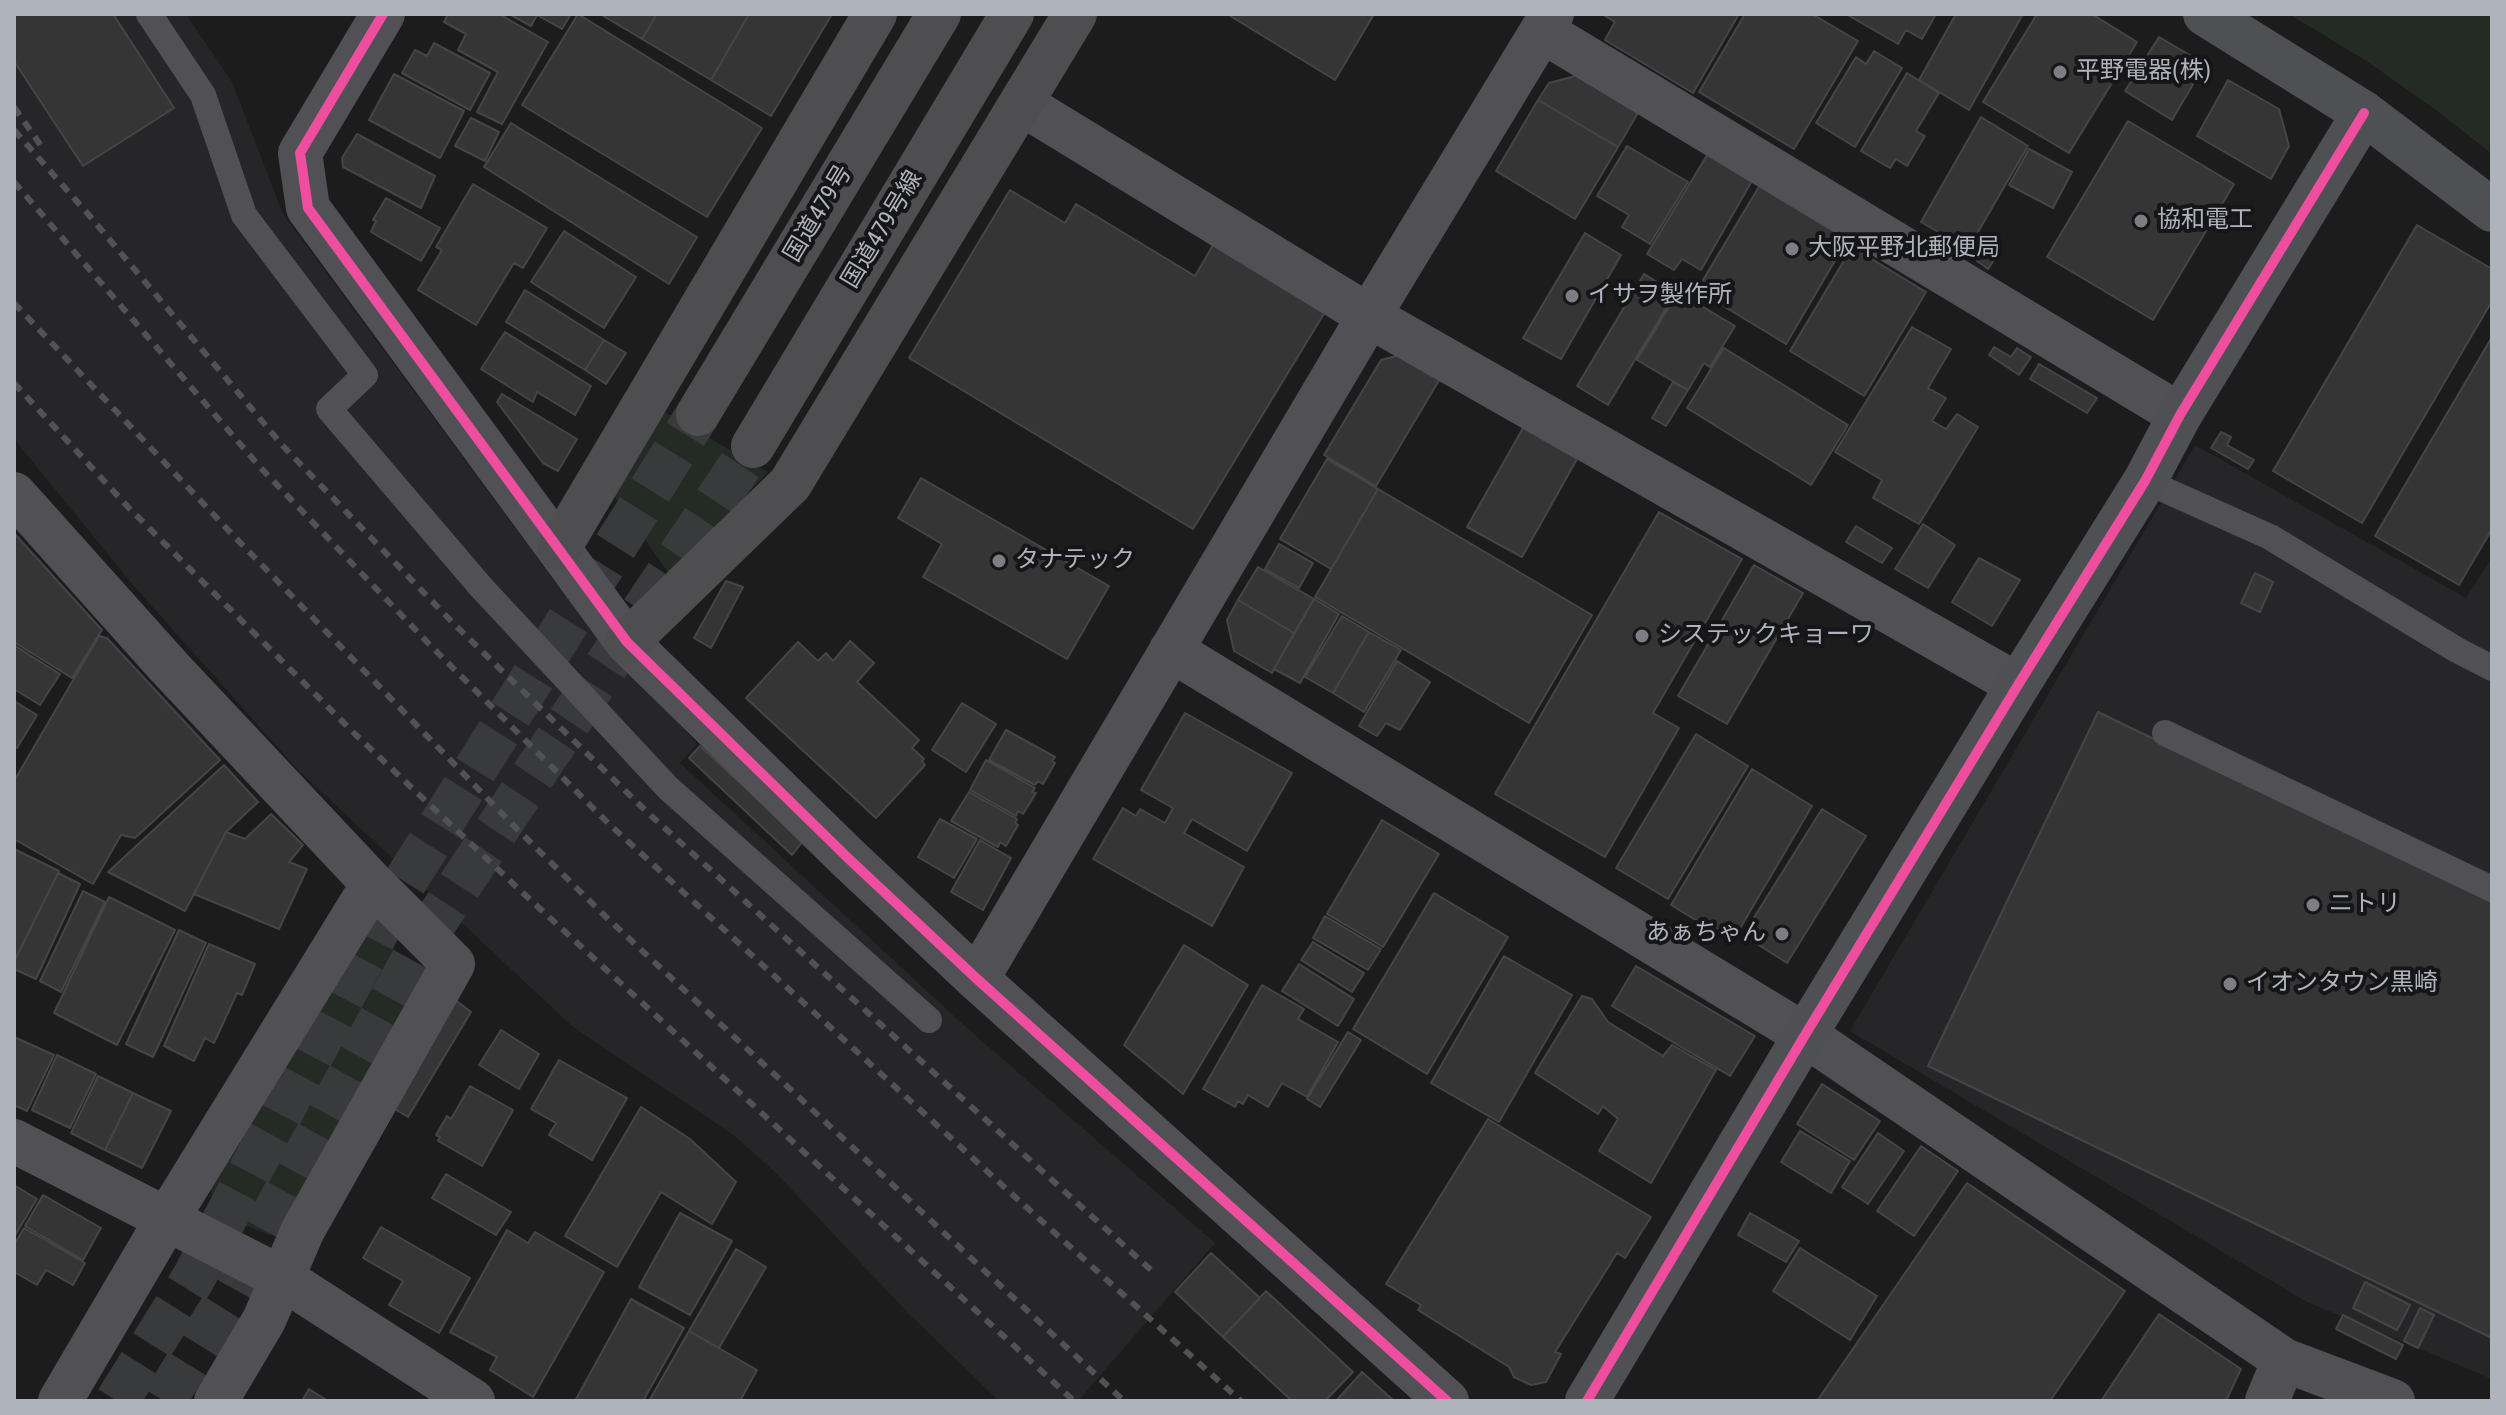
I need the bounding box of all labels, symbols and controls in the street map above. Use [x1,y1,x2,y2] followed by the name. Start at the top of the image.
[2076,58,2211,86] place label: 平野電器(株)
[2051,63,2069,81] marker: 平野電器(株)
[779,160,859,268] street label: 国道479号
[837,166,929,294] street label: 国道479号線
[2157,207,2253,235] place label: 協和電工
[2132,212,2150,230] marker: 協和電工
[1808,235,2000,263] place label: 大阪平野北郵便局
[1783,240,1801,258] marker: 大阪平野北郵便局
[1588,282,1732,310] place label: イサヲ製作所
[1563,287,1581,305] marker: イサヲ製作所
[1015,547,1135,575] place label: タナテック
[990,552,1008,570] marker: タナテック
[1658,622,1874,650] place label: システックキョーワ
[1633,627,1651,645] marker: システックキョーワ
[2329,891,2401,919] place label: ニトリ
[2304,896,2322,914] marker: ニトリ
[1646,920,1766,948] place label: あぁちゃん
[1773,925,1791,943] marker: あぁちゃん
[2246,970,2438,998] place label: イオンタウン黒崎
[2221,975,2239,993] marker: イオンタウン黒崎

